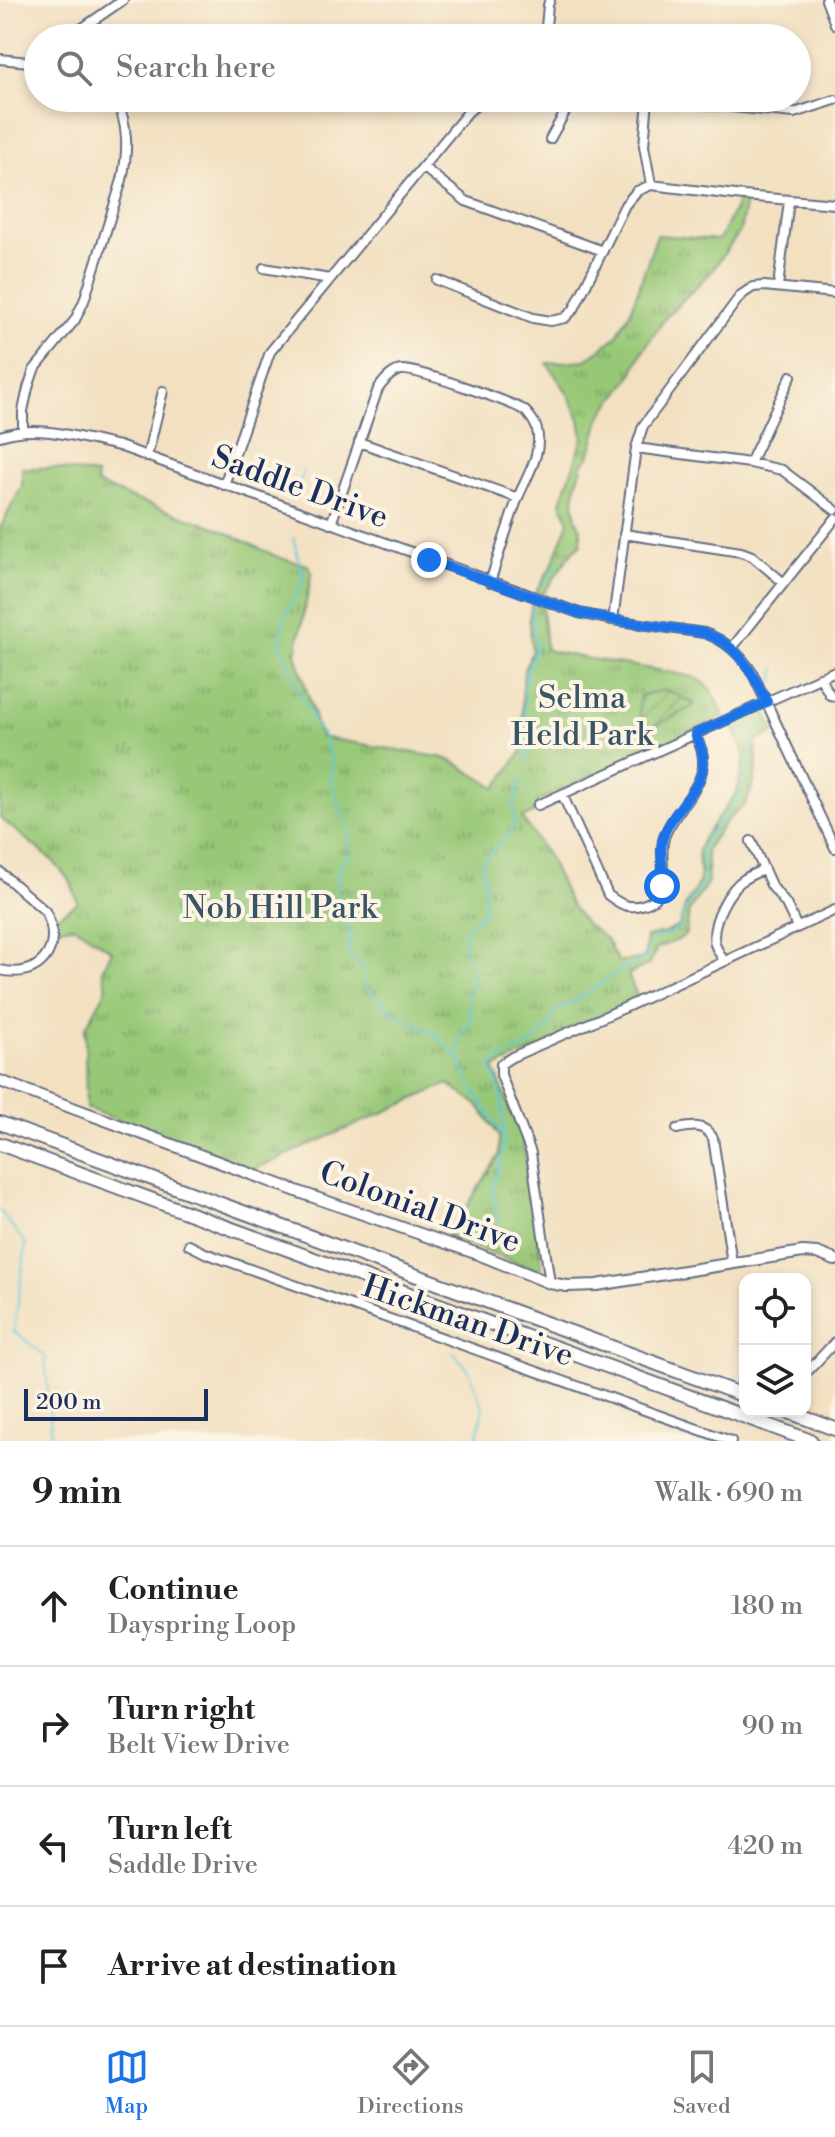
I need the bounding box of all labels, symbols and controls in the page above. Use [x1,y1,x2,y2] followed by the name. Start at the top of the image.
[24,24,811,112] search box
[52,46,96,90] icon: search
[116,49,276,87] text: Search here
[206,437,394,537] street label: Saddle Drive
[411,542,447,578] route end
[511,678,656,755] park label: Selma Held Park
[644,868,680,904] route start
[183,888,380,928] park label: Nob Hill Park
[314,1152,526,1262] street label: Colonial Drive
[357,1266,579,1376] street label: Hickman Drive
[739,1273,811,1417] map controls
[739,1273,811,1345] button: locate
[739,1345,811,1417] button: layers
[24,1385,208,1421] scale bar
[36,1389,102,1416] text: 200 m
[32,1472,122,1514] text: 9 min
[655,1477,803,1509] text: Walk · 690 m
[108,1571,239,1609] text: Continue
[32,1584,76,1628] icon: ahead
[731,1590,803,1622] text: 180 m
[108,1609,296,1641] text: Dayspring Loop
[108,1691,255,1729] text: Turn right
[32,1704,76,1748] icon: right
[742,1710,803,1742] text: 90 m
[108,1729,290,1761] text: Belt View Drive
[108,1811,232,1849] text: Turn left
[32,1824,76,1868] icon: left
[727,1830,803,1862] text: 420 m
[108,1849,258,1881] text: Saddle Drive
[32,1944,76,1988] icon: arrive
[108,1947,397,1985] text: Arrive at destination
[105,2045,149,2120] tab: Map
[358,2045,464,2120] tab: Directions
[673,2045,730,2120] tab: Saved

